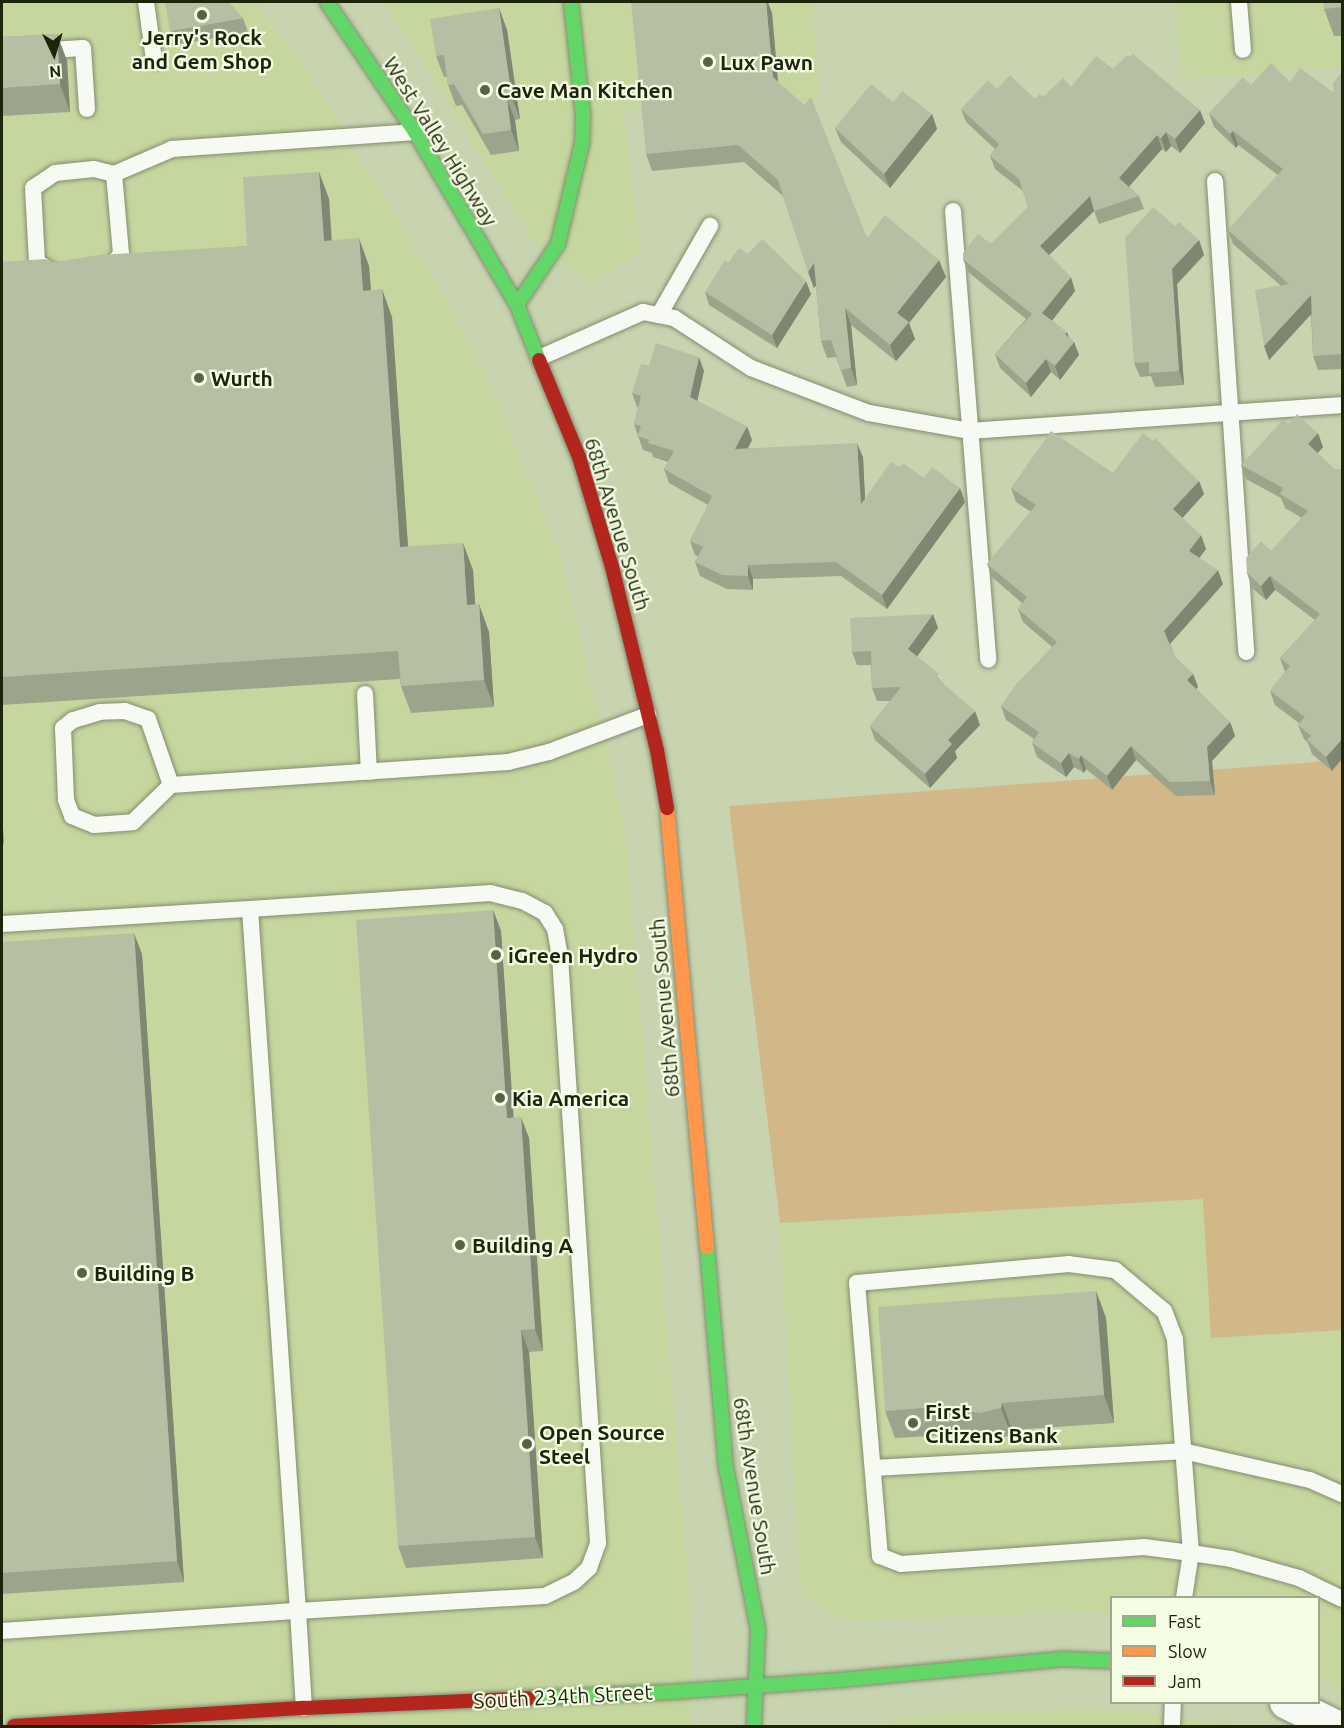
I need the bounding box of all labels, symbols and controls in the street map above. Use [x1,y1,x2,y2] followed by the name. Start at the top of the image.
[195,8,209,22] marker: Jerry's Rock and Gem Shop
[24,24,84,84] north arrow
[132,24,272,74] place label: Jerry's Rock and Gem Shop
[720,49,813,75] place label: Lux Pawn
[379,52,503,230] street label: West Valley Highway
[701,55,715,69] marker: Lux Pawn
[49,63,62,81] text: N
[497,77,673,103] place label: Cave Man Kitchen
[478,83,492,97] marker: Cave Man Kitchen
[211,365,273,391] place label: Wurth
[192,371,206,385] marker: Wurth
[580,434,656,614] street label: 68th Avenue South
[644,917,684,1099] street label: 68th Avenue South
[508,942,638,968] place label: iGreen Hydro
[489,948,503,962] marker: iGreen Hydro
[512,1085,629,1111] place label: Kia America
[493,1091,507,1105] marker: Kia America
[472,1232,573,1258] place label: Building A
[453,1238,467,1252] marker: Building A
[94,1260,194,1286] place label: Building B
[75,1266,89,1280] marker: Building B
[728,1395,782,1577] street label: 68th Avenue South
[925,1398,1058,1448] place label: First Citizens Bank
[906,1416,920,1430] marker: First Citizens Bank
[539,1419,665,1469] place label: Open Source Steel
[520,1437,534,1451] marker: Open Source Steel
[1110,1596,1320,1704] legend
[1168,1611,1201,1631] text: Fast
[1168,1641,1207,1661] text: Slow
[1168,1671,1202,1691] text: Jam
[473,1679,653,1713] street label: South 234th Street

